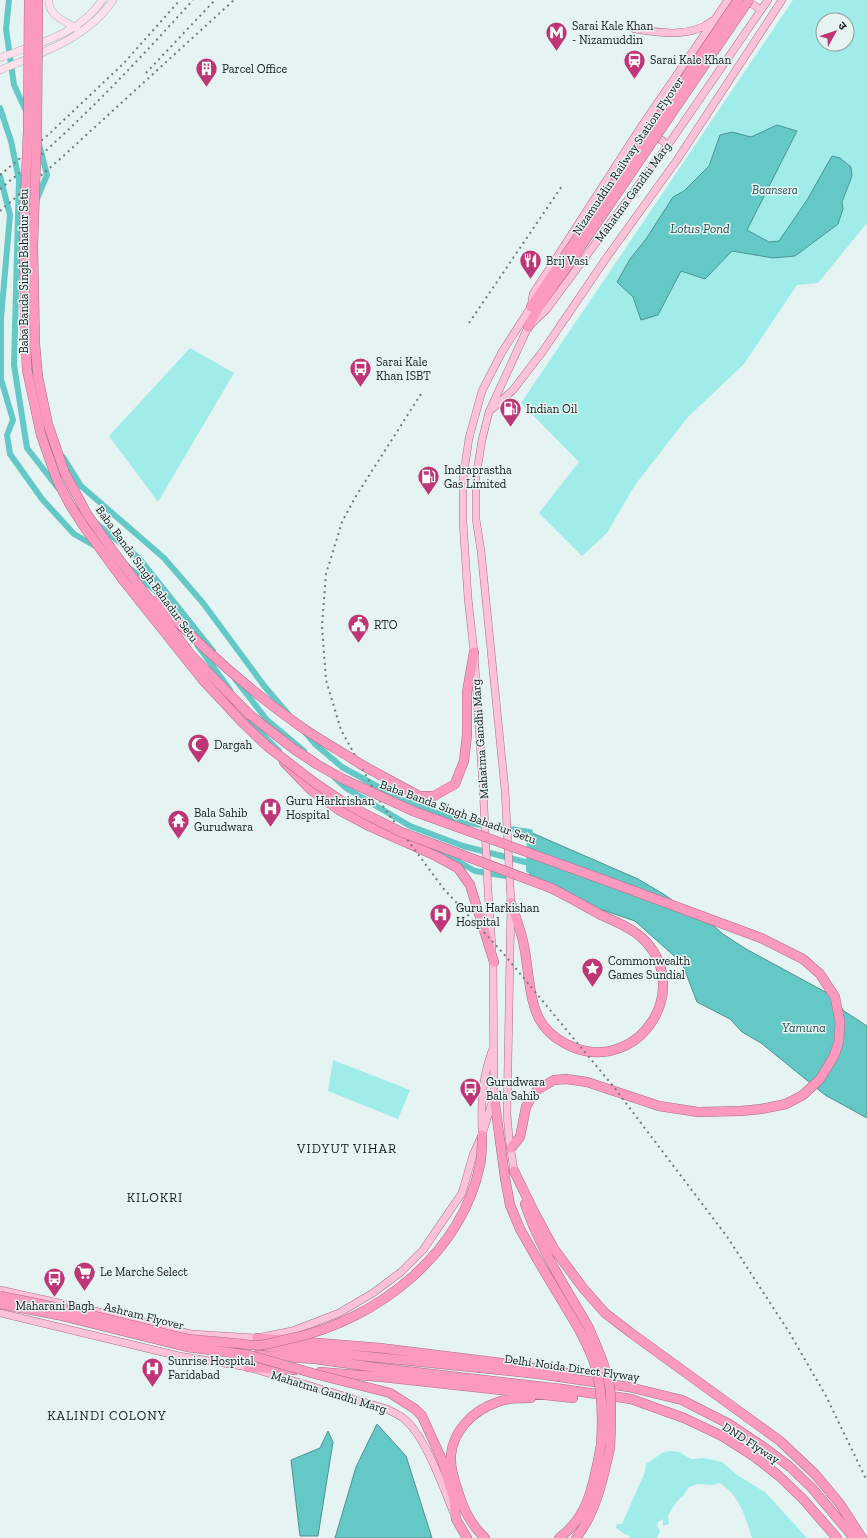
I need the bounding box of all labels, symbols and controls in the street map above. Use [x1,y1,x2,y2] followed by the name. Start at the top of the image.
[815,12,855,52] north arrow
[572,19,653,47] place label: Sarai Kale Khan - Nizamuddin
[835,19,850,33] text: उ
[543,20,569,53] metro station icon: Sarai Kale Khan - Nizamuddin
[621,47,647,80] station icon: Sarai Kale Khan
[650,53,731,67] place label: Sarai Kale Khan
[193,56,219,89] building icon: Parcel Office
[222,62,287,76] place label: Parcel Office
[570,74,686,238] street label: Nizamuddin Railway Station Flyover
[592,139,674,245] street label: Mahatma Gandhi Marg
[752,183,798,197] park label: Baansera
[17,188,31,354] street label: Baba Banda Singh Bahadur Setu
[670,221,730,236] water label: Lotus Pond
[517,248,543,281] restaurant icon: Brij Vasi
[546,254,589,269] place label: Brij Vasi
[376,355,431,383] place label: Sarai Kale Khan ISBT
[347,356,373,389] bus stop icon: Sarai Kale Khan ISBT
[498,396,524,429] fuel station icon: Indian Oil
[526,402,577,416] place label: Indian Oil
[444,463,512,491] place label: Indraprastha Gas Limited
[416,464,442,497] fuel station icon: Indraprastha Gas Limited
[93,503,201,645] street label: Baba Banda Singh Bahadur Setu
[346,612,372,645] public building icon: RTO
[374,618,398,632] place label: RTO
[469,678,491,800] street label: Mahatma Gandhi Marg
[185,732,211,765] mosque icon: Dargah
[214,738,253,752] place label: Dargah
[378,777,538,847] street label: Baba Banda Singh Bahadur Setu
[286,794,375,822] place label: Guru Harkrishan Hospital
[257,795,283,828] hospital icon: Guru Harkrishan Hospital
[194,806,253,834] place label: Bala Sahib Gurudwara
[165,807,191,840] temple icon: Bala Sahib Gurudwara
[456,901,540,929] place label: Guru Harkishan Hospital
[427,902,453,935] hospital icon: Guru Harkishan Hospital
[608,954,691,982] place label: Commonwealth Games Sundial
[579,955,605,988] place icon: Commonwealth Games Sundial
[782,1020,826,1035] water label: Yamuna
[486,1075,545,1103] place label: Gurudwara Bala Sahib
[457,1076,483,1109] bus stop icon: Gurudwara Bala Sahib
[296,1141,397,1156] district label: VIDYUT VIHAR
[127,1190,183,1205] district label: KILOKRI
[72,1259,98,1292] supermarket icon: Le Marche Select
[100,1265,188,1279] place label: Le Marche Select
[42,1266,68,1299] bus stop icon: Maharani Bagh
[16,1299,95,1313] place label: Maharani Bagh
[103,1299,185,1333] street label: Ashram Flyover
[504,1352,641,1385] street label: Delhi-Noida Direct Flyway
[168,1354,256,1382] place label: Sunrise Hospital, Faridabad
[140,1355,166,1388] hospital icon: Sunrise Hospital, Faridabad
[269,1368,389,1416] street label: Mahatma Gandhi Marg
[47,1408,167,1423] district label: KALINDI COLONY
[720,1419,783,1467] street label: DND Flyway

